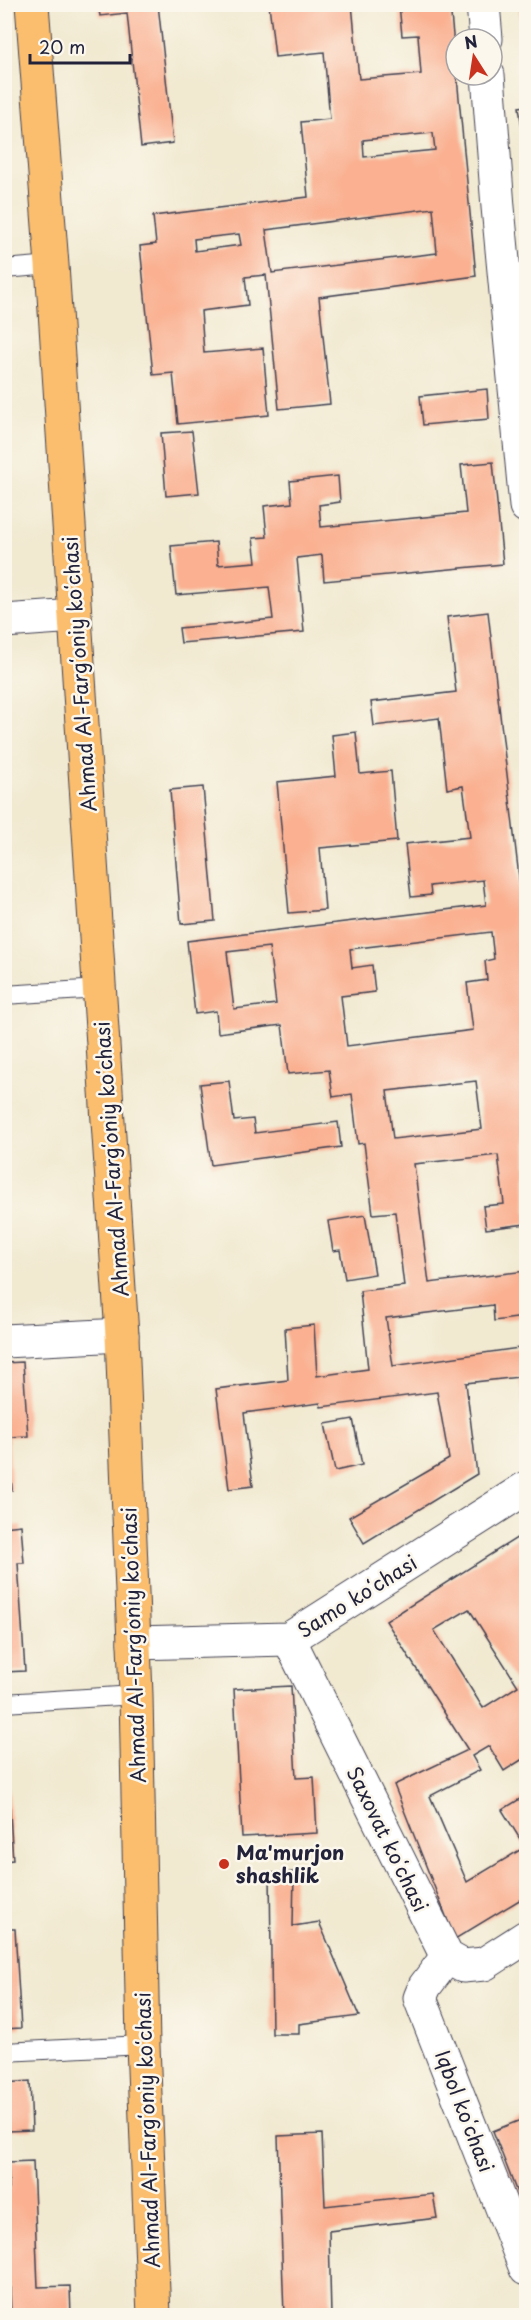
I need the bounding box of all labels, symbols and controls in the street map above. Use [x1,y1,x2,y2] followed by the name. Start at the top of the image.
[30,27,130,65] scale bar
[444,27,504,87] north arrow
[462,28,479,54] text: N
[39,33,85,60] text: 20 m
[54,535,104,813] street label: Ahmad Al-Fargʻoniy koʻchasi
[86,1020,136,1298] street label: Ahmad Al-Fargʻoniy koʻchasi
[113,1507,153,1783] street label: Ahmad Al-Fargʻoniy koʻchasi
[291,1547,423,1645] street label: Samo koʻchasi
[340,1761,436,1917] street label: Saxovat koʻchasi
[236,1837,344,1890] place label: Ma'murjon shashlik
[217,1857,231,1871] marker: Ma'murjon shashlik
[127,1992,167,2268] street label: Ahmad Al-Fargʻoniy koʻchasi
[428,2046,502,2176] street label: Iqbol koʻchasi

